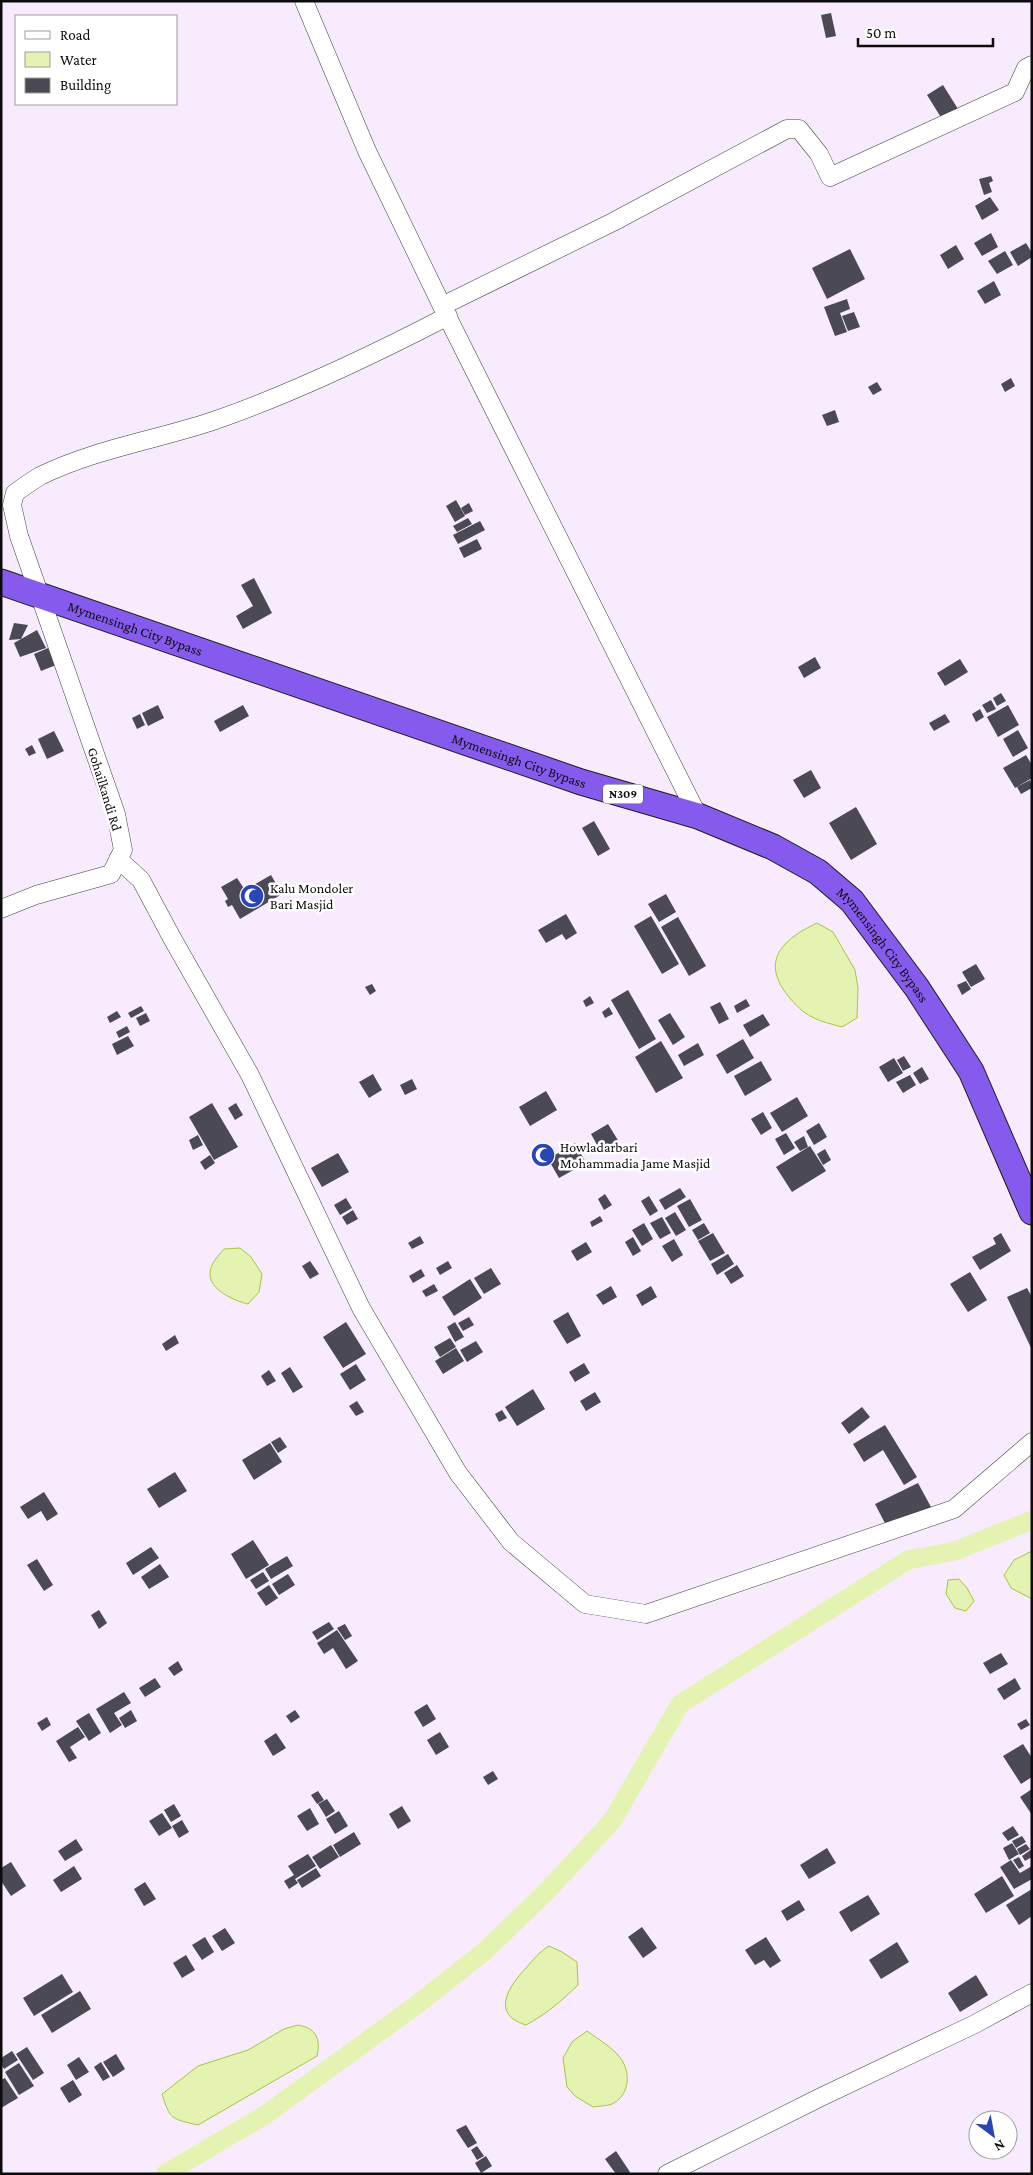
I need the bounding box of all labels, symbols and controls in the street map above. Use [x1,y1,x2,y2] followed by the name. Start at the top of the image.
[15,15,178,105] legend
[858,15,993,47] scale bar
[866,25,896,41] text: 50 m
[60,27,91,43] text: Road
[60,52,97,68] text: Water
[60,77,111,94] text: Building
[66,598,205,659] street label: Mymensingh City Bypass
[450,730,588,791] street label: Mymensingh City Bypass
[85,745,125,833] street label: Gohailkandi Rd
[603,784,643,804] road number: N309
[270,880,353,913] place label: Kalu Mondoler Bari Masjid
[239,883,265,909] mosque icon: Kalu Mondoler Bari Masjid
[834,884,932,1005] street label: Mymensingh City Bypass
[560,1139,711,1172] place label: Howladarbari Mohammadia Jame Masjid
[530,1142,556,1168] mosque icon: Howladarbari Mohammadia Jame Masjid
[968,2110,1018,2160] north arrow
[991,2137,1008,2156] text: N

